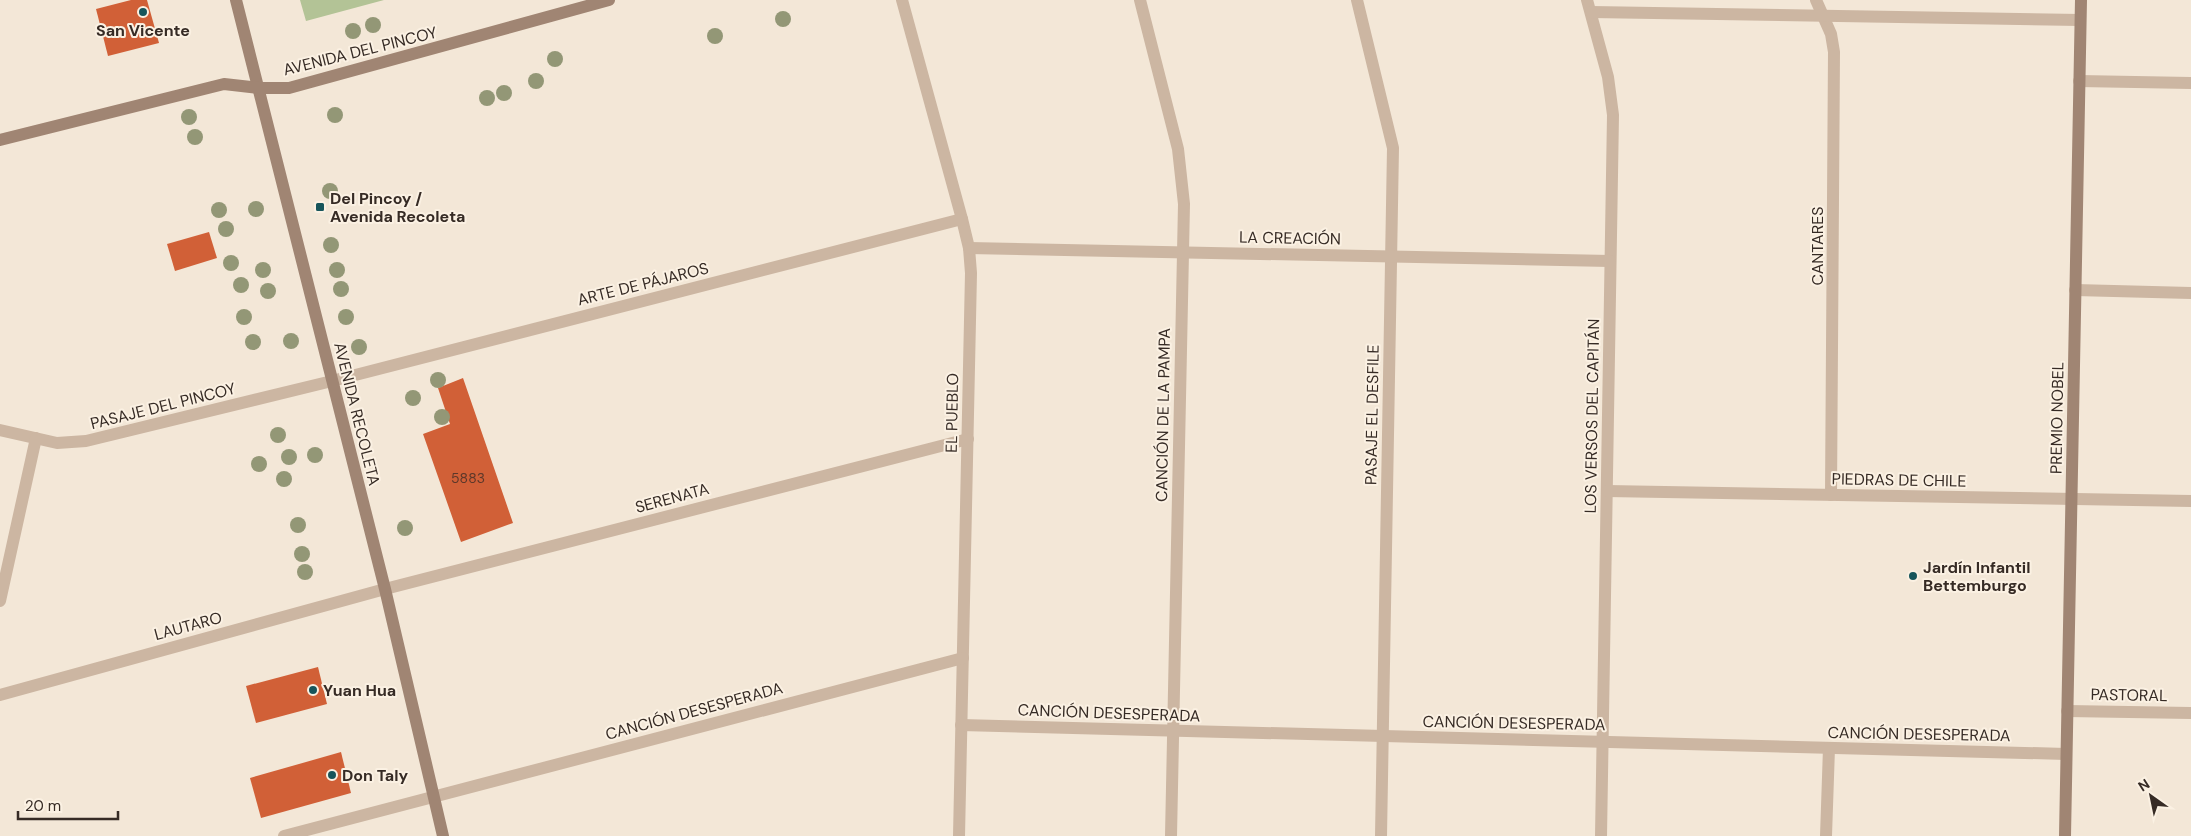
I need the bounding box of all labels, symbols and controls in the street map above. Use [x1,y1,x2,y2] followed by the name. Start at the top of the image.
[137,6,149,18] marker: San Vicente
[96,20,190,41] place label: San Vicente
[281,22,439,80] street label: AVENIDA DEL PINCOY
[330,188,465,227] place label: Del Pincoy / Avenida Recoleta
[314,201,326,213] marker: Del Pincoy / Avenida Recoleta
[1807,206,1828,286] street label: CANTARES
[1239,227,1341,249] street label: LA CREACIÓN
[575,258,711,310] street label: ARTE DE PÁJAROS
[1580,318,1604,514] street label: LOS VERSOS DEL CAPITÁN
[1151,328,1175,502] street label: CANCIÓN DE LA PAMPA
[329,340,385,488] street label: AVENIDA RECOLETA
[1360,345,1384,485] street label: PASAJE EL DESFILE
[2046,362,2068,474] street label: PREMIO NOBEL
[941,373,963,453] street label: EL PUEBLO
[88,378,238,434] street label: PASAJE DEL PINCOY
[1832,468,1966,492] street label: PIEDRAS DE CHILE
[451,469,485,487] house number: 5883
[633,478,712,518] street label: SERENATA
[1923,557,2031,596] place label: Jardín Infantil Bettemburgo
[1907,570,1919,582] marker: Jardín Infantil Bettemburgo
[152,607,224,645] street label: LAUTARO
[603,677,785,745] street label: CANCIÓN DESESPERADA
[323,680,396,701] place label: Yuan Hua
[307,684,319,696] marker: Yuan Hua
[2090,684,2168,706] street label: PASTORAL
[1017,699,1201,727] street label: CANCIÓN DESESPERADA
[1422,711,1606,735] street label: CANCIÓN DESESPERADA
[1827,722,2011,746] street label: CANCIÓN DESESPERADA
[342,765,409,786] place label: Don Taly
[326,769,338,781] marker: Don Taly
[2126,771,2176,821] north arrow
[2135,775,2153,795] text: N
[18,788,118,820] scale bar
[25,796,61,816] text: 20 m

